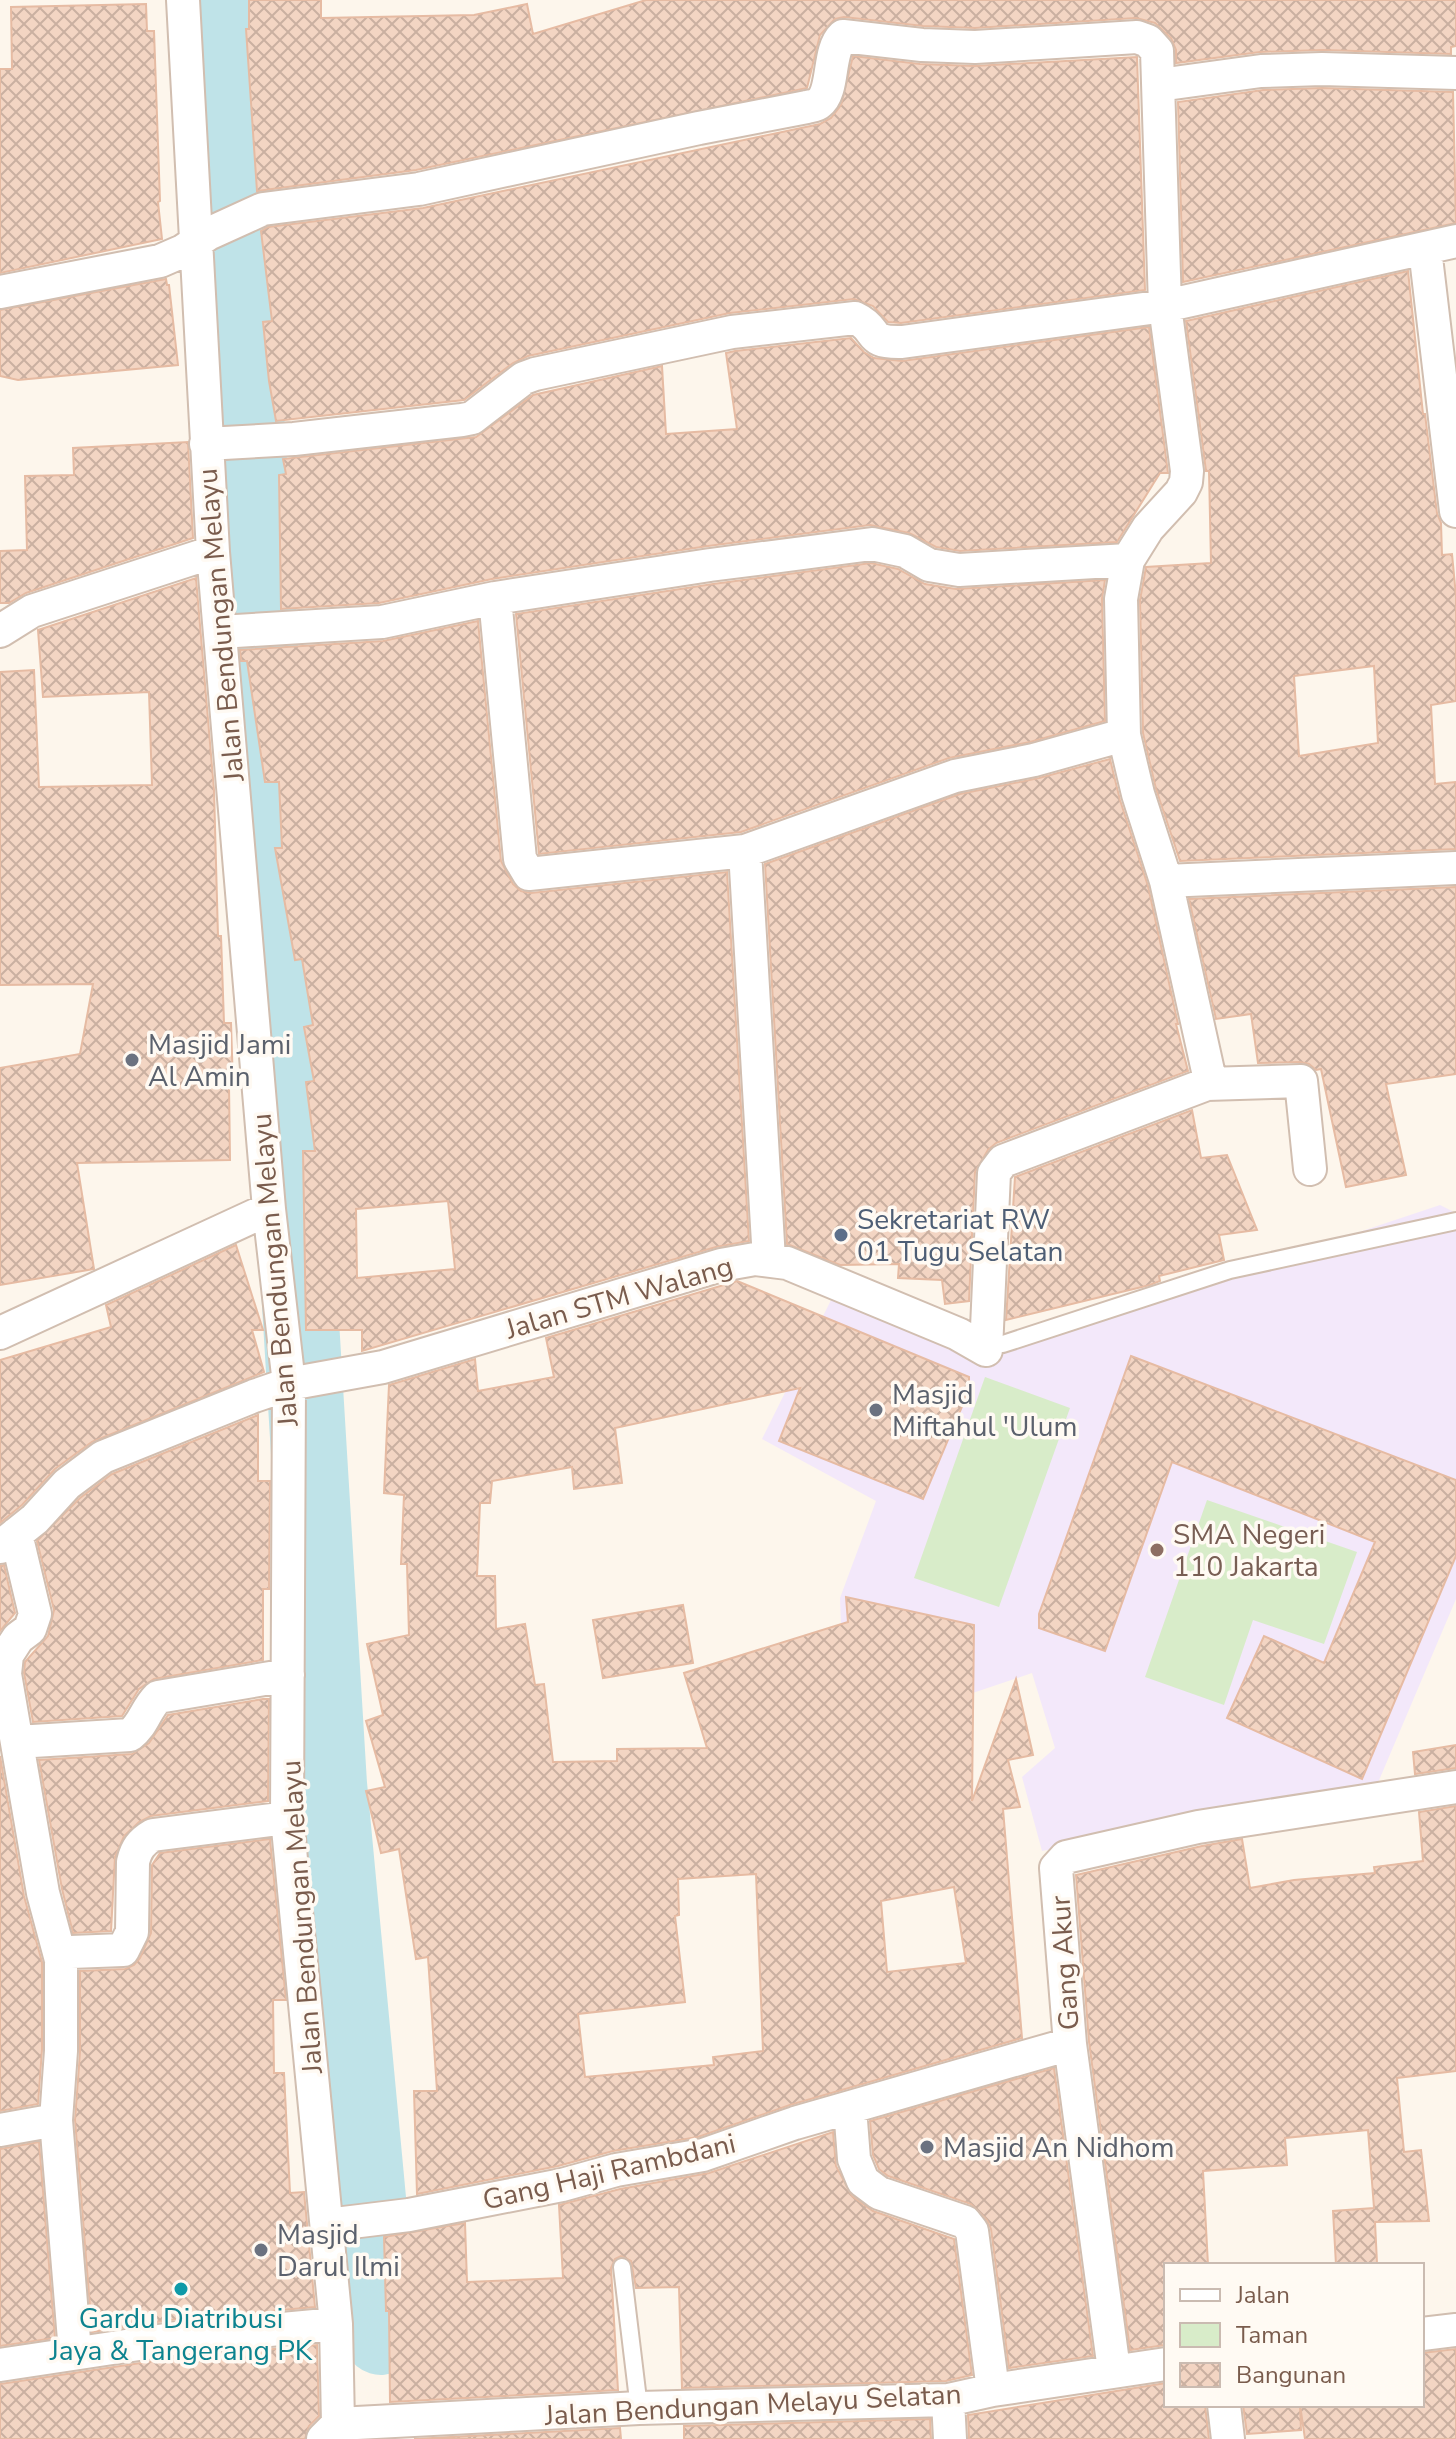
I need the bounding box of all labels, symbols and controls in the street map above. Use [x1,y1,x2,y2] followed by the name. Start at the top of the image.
[188,467,254,784] street label: Jalan Bendungan Melayu
[148,1026,291,1096] place label: Masjid Jami Al Amin
[123,1051,141,1069] marker: Masjid Jami Al Amin
[242,1112,308,1429] street label: Jalan Bendungan Melayu
[857,1201,1063,1271] place label: Sekretariat RW 01 Tugu Selatan
[832,1226,850,1244] marker: Sekretariat RW 01 Tugu Selatan
[500,1247,737,1349] street label: Jalan STM Walang
[892,1376,1077,1446] place label: Masjid Miftahul 'Ulum
[867,1401,885,1419] marker: Masjid Miftahul 'Ulum
[1173,1516,1325,1586] place label: SMA Negeri 110 Jakarta
[1148,1541,1166,1559] marker: SMA Negeri 110 Jakarta
[272,1759,332,2076] street label: Jalan Bendungan Melayu
[1041,1894,1089,2032] street label: Gang Akur
[479,2124,739,2220] street label: Gang Haji Rambdani
[943,2129,1174,2167] place label: Masjid An Nidhom
[918,2138,936,2156] marker: Masjid An Nidhom
[277,2216,400,2286] place label: Masjid Darul Ilmi
[252,2241,270,2259] marker: Masjid Darul Ilmi
[1164,2263,1424,2407] legend
[1235,2279,1290,2311] text: Jalan
[172,2280,190,2298] marker: Gardu Diatribusi Jaya & Tangerang PK
[49,2300,313,2370] place label: Gardu Diatribusi Jaya & Tangerang PK
[1236,2319,1308,2351] text: Taman
[1236,2359,1346,2391] text: Bangunan
[543,2375,962,2435] street label: Jalan Bendungan Melayu Selatan

